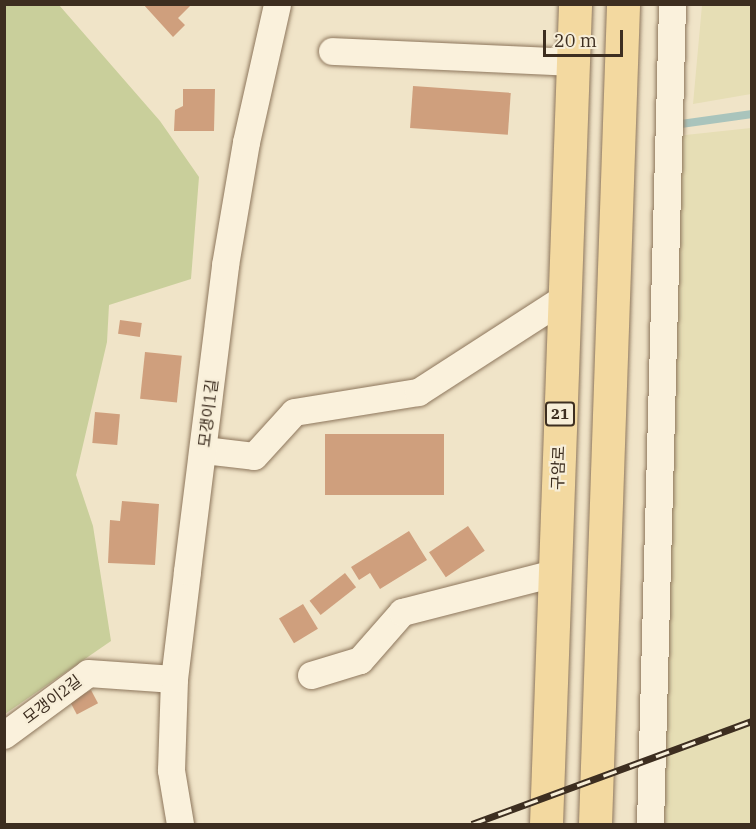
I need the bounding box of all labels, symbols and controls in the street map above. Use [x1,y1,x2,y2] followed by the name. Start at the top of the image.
[546,18,626,56] scale bar
[554,29,597,52] text: 20 m
[194,378,222,448] street label: 모갱이1길
[545,402,575,426] road number: 21
[548,446,568,490] street label: 구암로
[19,671,85,727] street label: 모갱이2길

